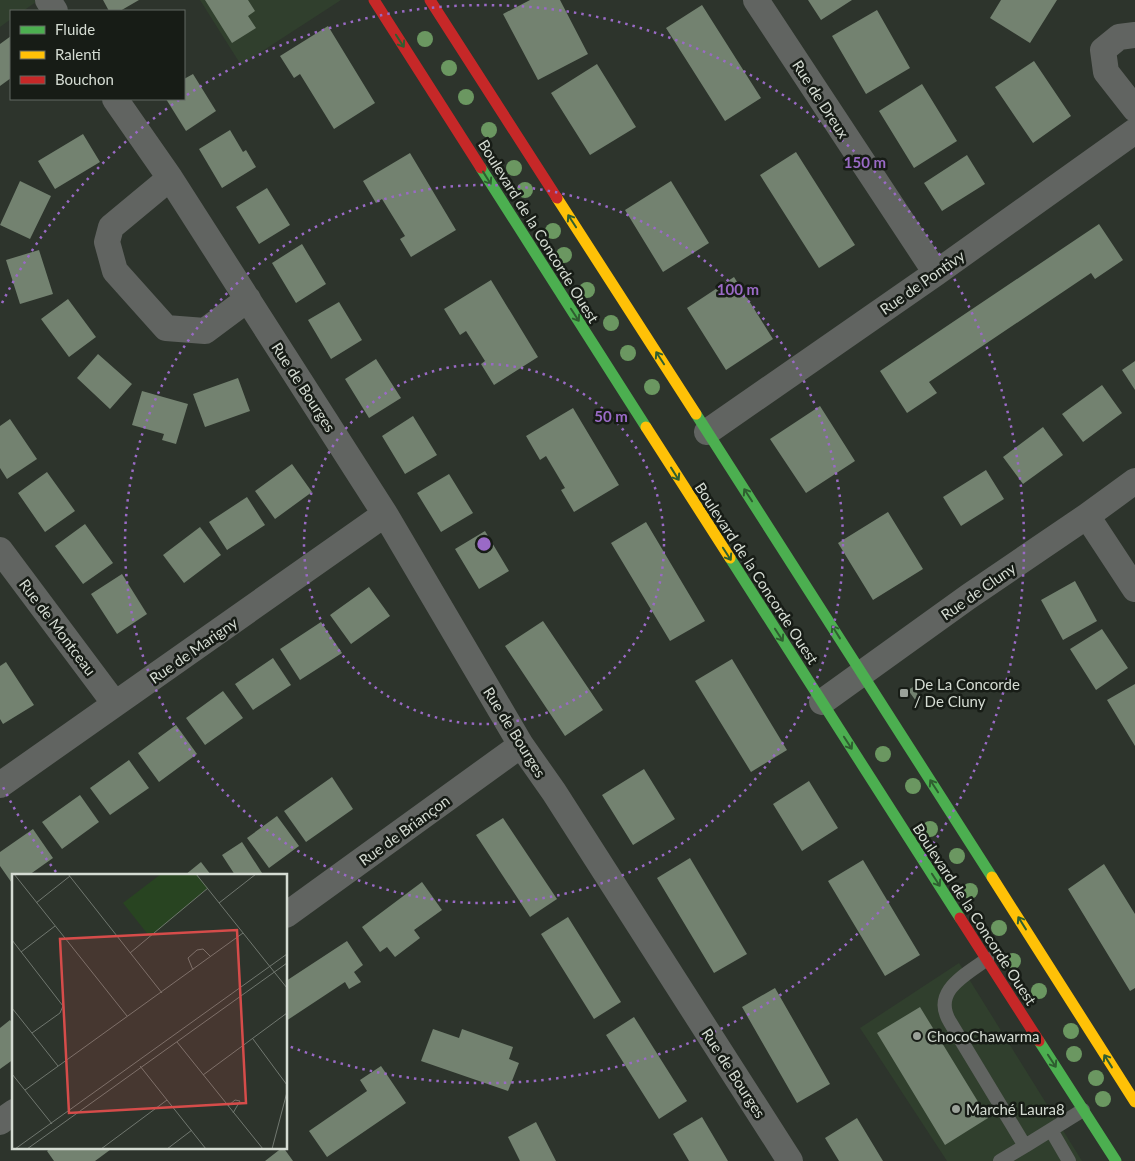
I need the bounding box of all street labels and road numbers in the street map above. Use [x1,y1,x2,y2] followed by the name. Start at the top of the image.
[789,57,853,142] street label: Rue de Dreux
[475,136,603,327] street label: Boulevard de la Concorde Ouest
[876,246,968,318] street label: Rue de Pontivy
[268,339,340,435] street label: Rue de Bourges
[691,479,823,668] street label: Boulevard de la Concorde Ouest
[937,558,1019,623] street label: Rue de Cluny
[16,575,100,679] street label: Rue de Montceau
[146,613,241,687] street label: Rue de Marigny
[480,683,550,781] street label: Rue de Bourges
[355,791,453,869] street label: Rue de Briançon
[909,820,1041,1009] street label: Boulevard de la Concorde Ouest
[698,1025,770,1121] street label: Rue de Bourges

